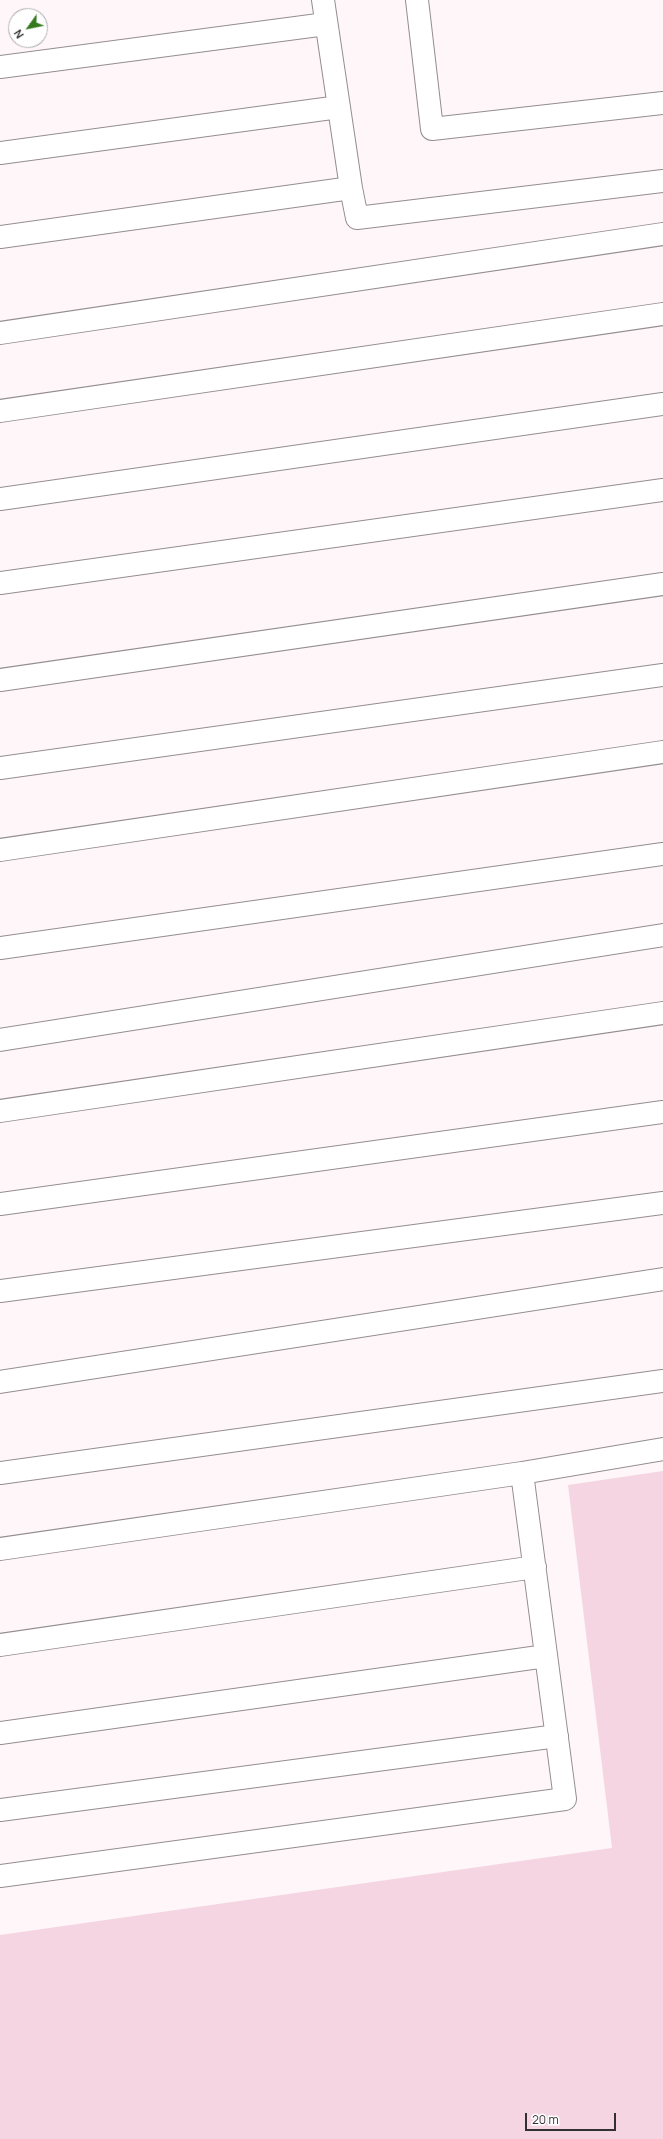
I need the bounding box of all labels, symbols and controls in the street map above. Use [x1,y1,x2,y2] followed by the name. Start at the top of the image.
[8,8,48,48] north arrow
[10,27,27,42] text: N
[527,2105,618,2131] scale bar
[532,2111,559,2128] text: 20 m

